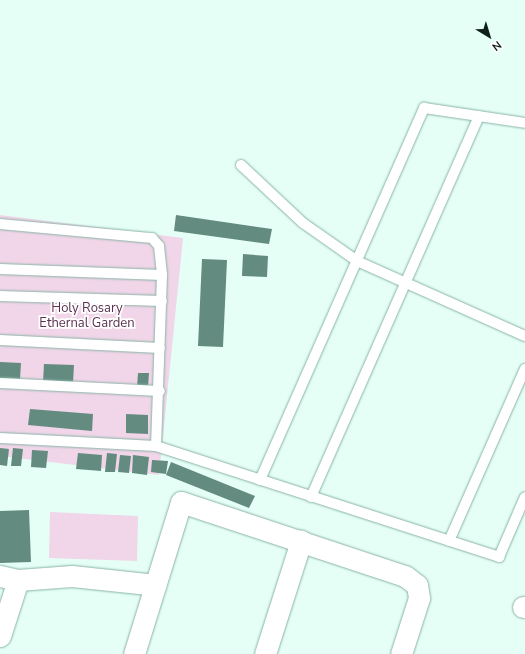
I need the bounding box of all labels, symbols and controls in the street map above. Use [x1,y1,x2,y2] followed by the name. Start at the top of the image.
[469,16,509,56] north arrow
[489,37,505,54] text: N
[39,301,135,332] park label: Holy Rosary Ethernal Garden

